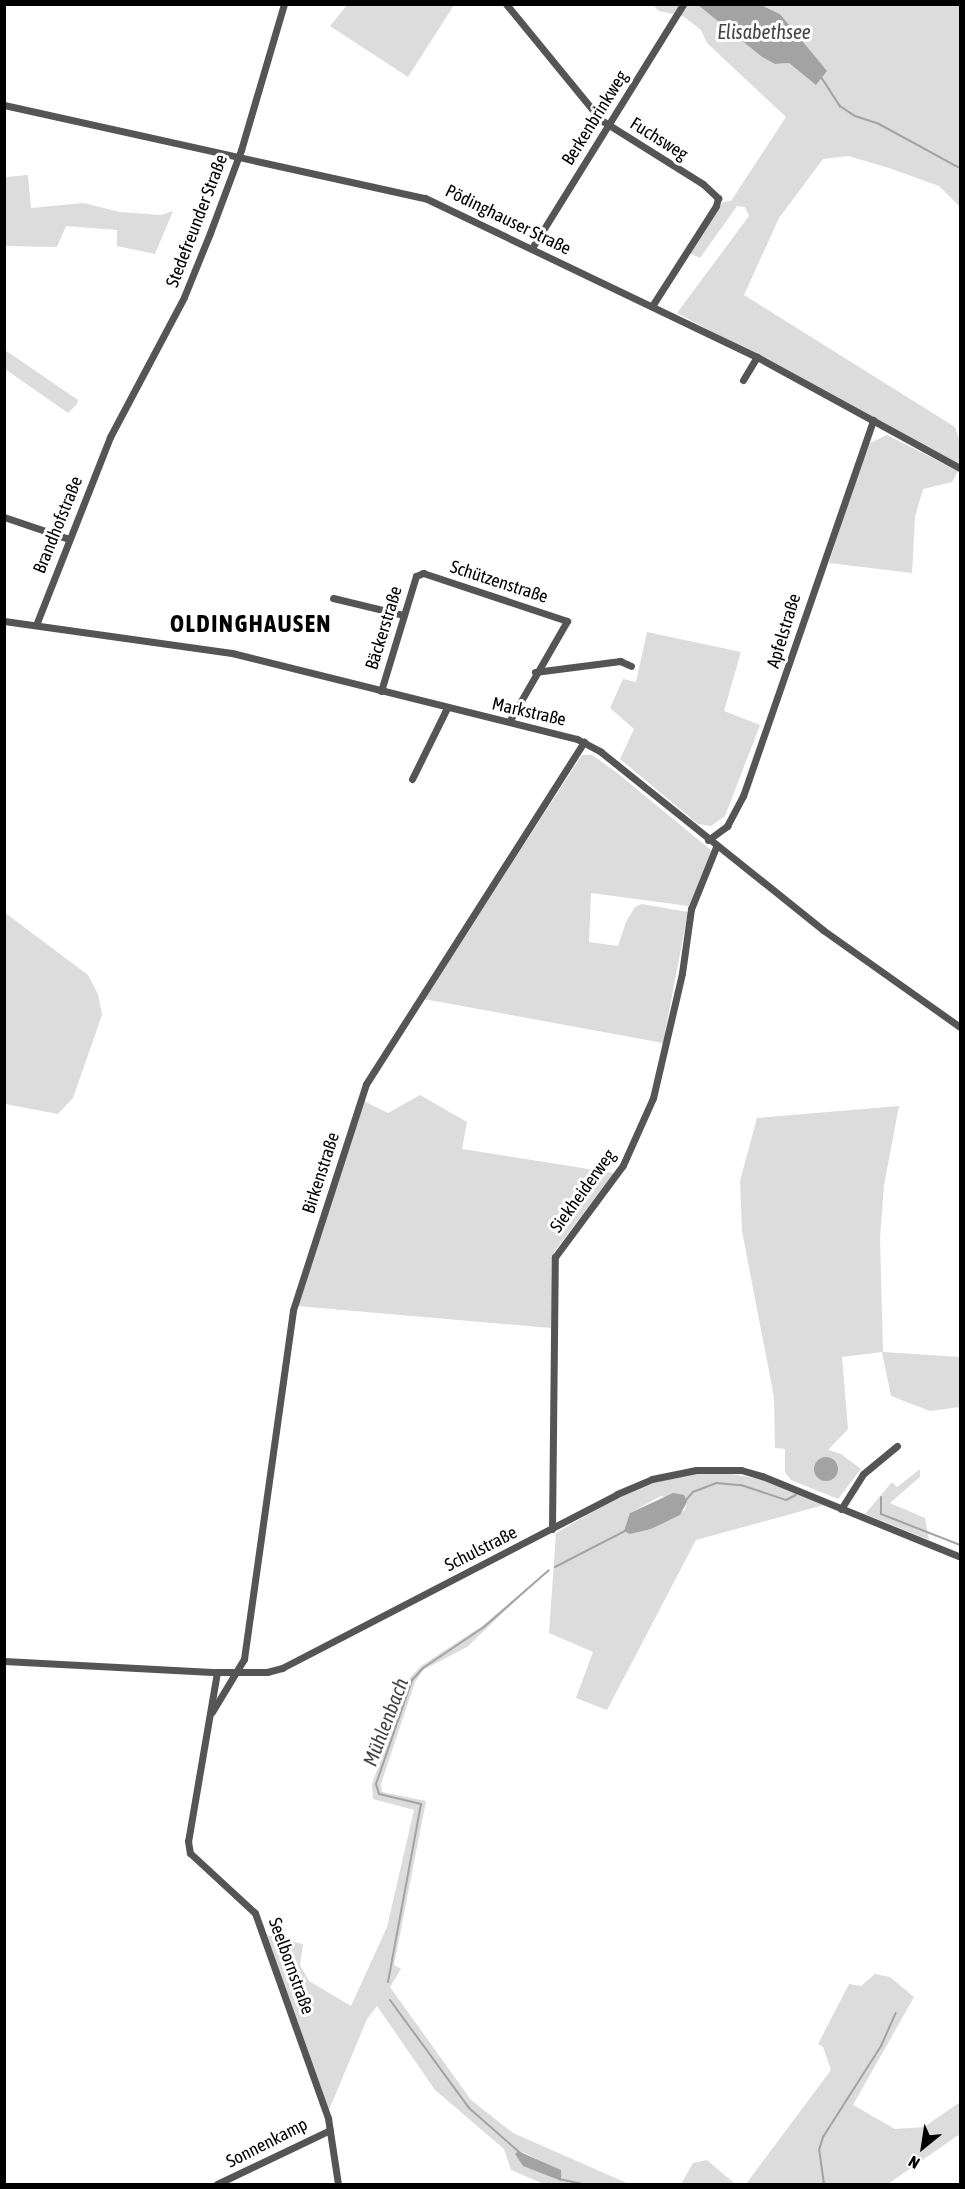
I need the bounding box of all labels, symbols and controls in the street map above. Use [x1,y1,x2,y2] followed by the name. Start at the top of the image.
[717,19,811,43] water label: Elisabethsee
[557,67,633,169] street label: Berkenbrinkweg
[626,113,692,165] street label: Fuchsweg
[162,152,232,290] street label: Stedefreunder Straße
[442,180,574,260] street label: Pödinghauser Straße
[29,473,87,577] street label: Brandhofstraße
[447,556,551,608] street label: Schützenstraße
[361,584,407,672] street label: Bäckerstraße
[762,591,806,671] street label: Apfelstraße
[170,610,332,638] district label: OLDINGHAUSEN
[490,693,568,731] street label: Markstraße
[298,1130,344,1216] street label: Birkenstraße
[546,1145,620,1237] street label: Siekheiderweg
[441,1522,521,1576] street label: Schulstraße
[357,1675,413,1769] water label: Mühlenbach
[264,1915,318,2017] street label: Seelbornstraße
[223,2113,311,2173] street label: Sonnenkamp
[893,2117,953,2177] north arrow
[905,2152,923,2173] text: N

